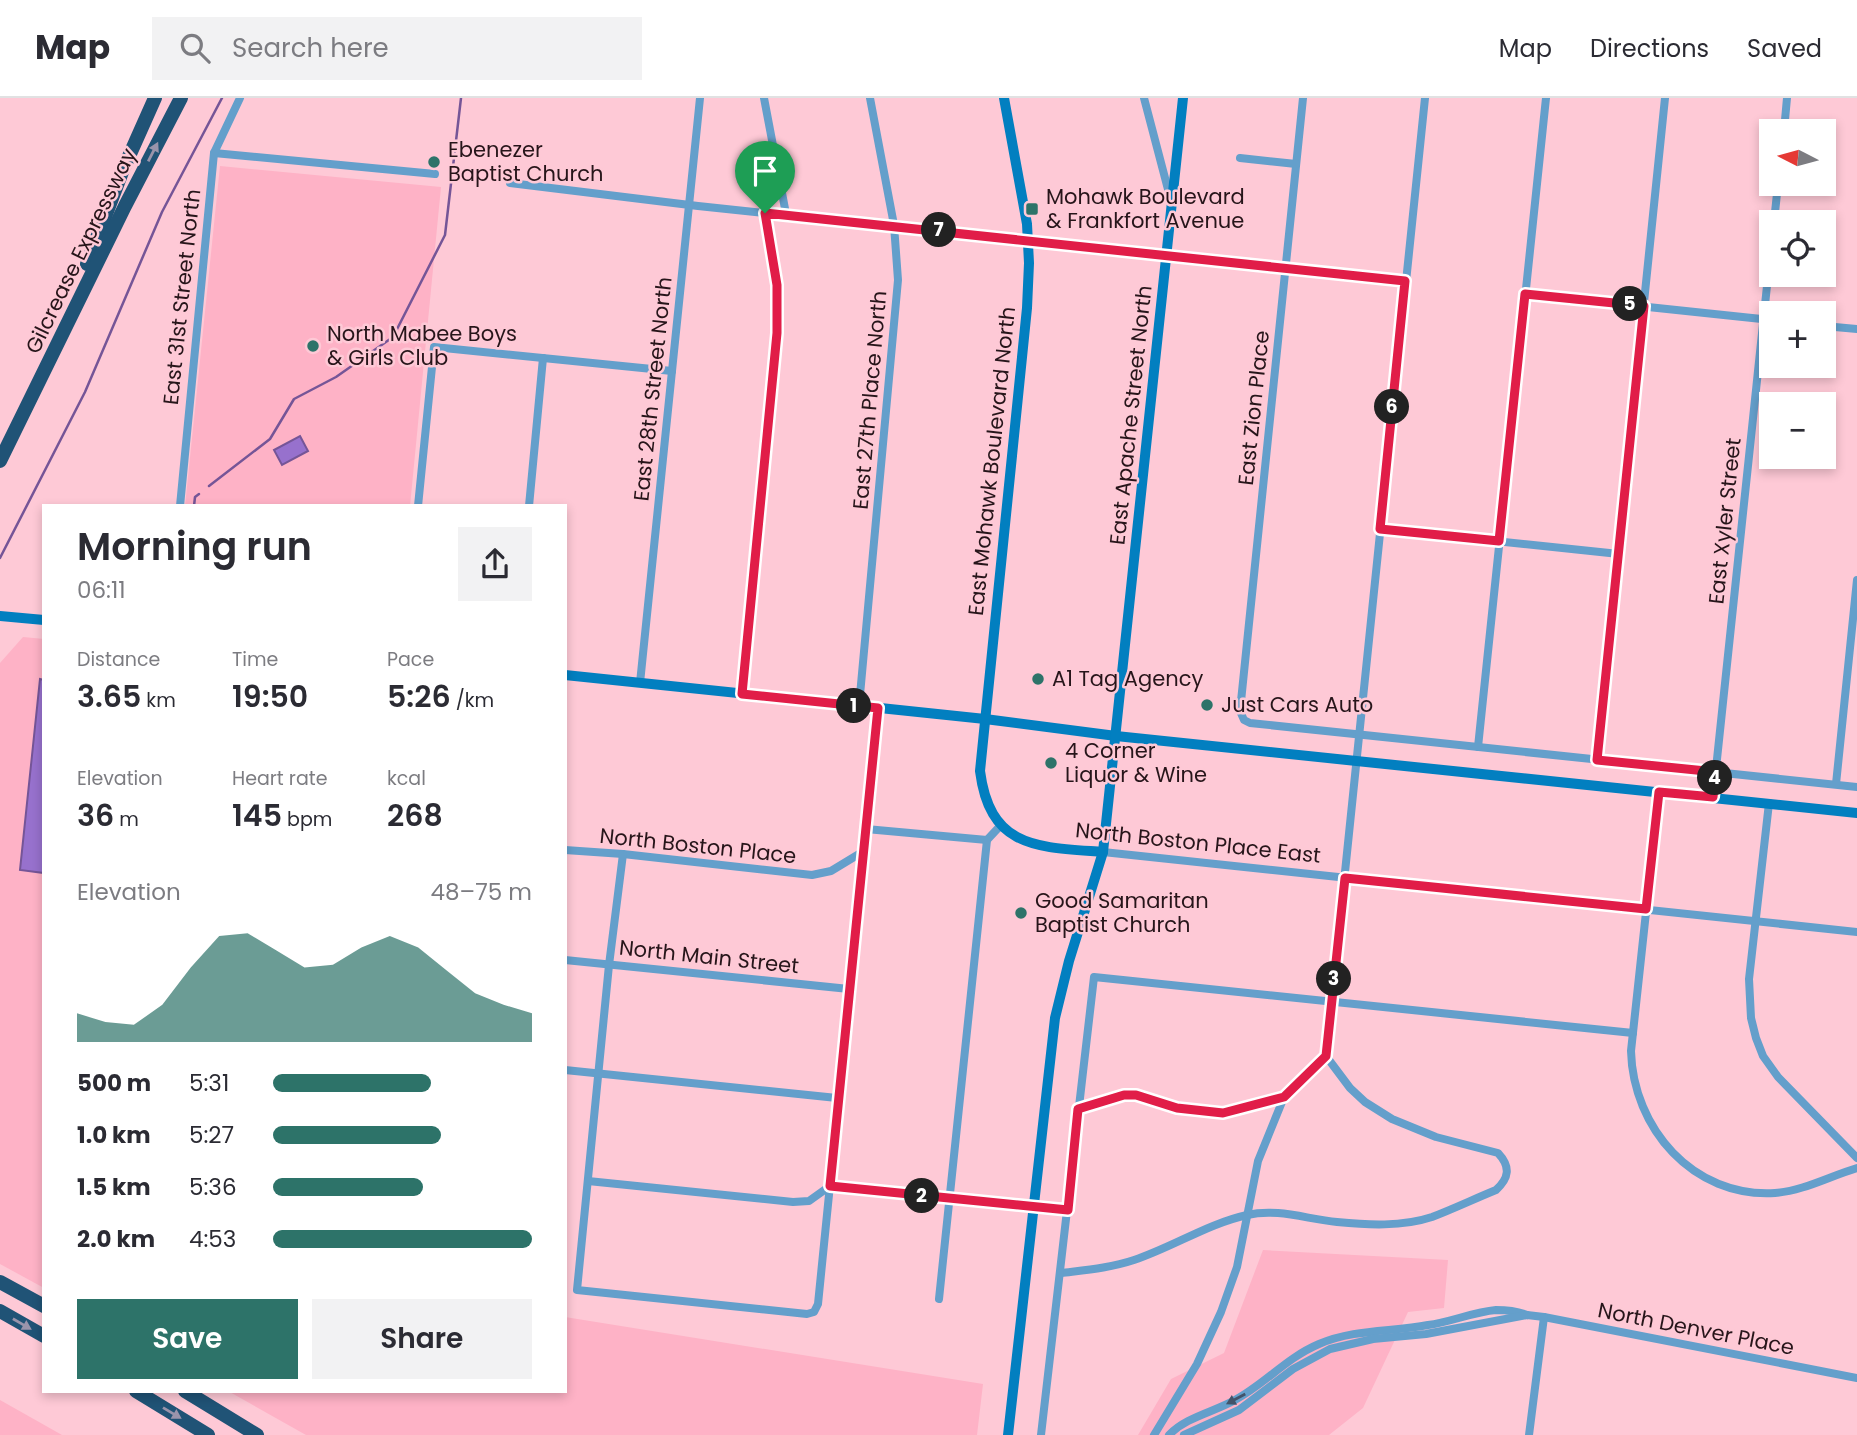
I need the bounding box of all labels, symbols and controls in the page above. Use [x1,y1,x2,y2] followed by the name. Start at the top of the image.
[152,17,642,80] search box
[35,24,110,71] text: Map
[176,29,214,67] icon: search
[232,30,389,66] text: Search here
[1499,32,1552,65] text: Map
[1590,32,1709,65] text: Directions
[1747,32,1822,65] text: Saved
[1759,119,1836,196] north arrow
[1759,119,1836,469] map controls
[448,135,603,188] place label: Ebenezer Baptist Church
[735,141,795,213] pin
[147,142,158,162] one-way arrow
[18,143,143,358] street label: Gilcrease Expressway
[746,152,784,190] icon: arrive
[426,154,442,170] marker: Ebenezer Baptist Church
[1046,182,1245,235] place label: Mohawk Boulevard & Frankfort Avenue
[156,188,207,406] street label: East 31st Street North
[1024,201,1040,217] marker: Mohawk Boulevard & Frankfort Avenue
[1759,210,1836,287] button: locate
[922,212,956,248] pin: 7
[933,216,944,243] text: 7
[626,275,679,503] street label: East 28th Street North
[1102,284,1159,546] street label: East Apache Street North
[1612,286,1648,322] pin: 5
[845,289,894,511] street label: East 27th Place North
[1623,290,1636,317] text: 5
[1759,301,1836,378] button: +
[961,305,1022,617] street label: East Mohawk Boulevard North
[327,319,517,372] place label: North Mabee Boys & Girls Club
[1231,329,1276,487] street label: East Zion Place
[305,338,321,354] marker: North Mabee Boys & Girls Club
[1374,390,1410,424] pin: 6
[1759,392,1836,469] button: −
[1385,393,1398,420] text: 6
[1701,436,1748,606] street label: East Xyler Street
[77,520,312,573] text: Morning run
[458,527,532,601] button: share
[77,574,126,606] text: 06:11
[77,646,160,673] text: Distance
[232,646,278,673] text: Time
[387,646,434,673] text: Pace
[1052,664,1203,693] place label: A1 Tag Agency
[1030,671,1046,687] marker: A1 Tag Agency
[77,675,141,718] text: 3.65
[232,675,308,718] text: 19:50
[387,675,451,718] text: 5:26
[141,687,176,714] text: km
[451,687,494,714] text: /km
[836,688,872,724] pin: 1
[1221,690,1373,719] place label: Just Cars Auto
[850,692,857,719] text: 1
[1199,697,1215,713] marker: Just Cars Auto
[1065,736,1207,789] place label: 4 Corner Liquor & Wine
[1043,755,1059,771] marker: 4 Corner Liquor & Wine
[1698,760,1732,796] pin: 4
[1708,764,1721,791] text: 4
[77,765,163,792] text: Elevation
[232,765,327,792] text: Heart rate
[387,765,426,792] text: kcal
[77,794,114,837] text: 36
[232,794,282,837] text: 145
[387,794,443,837] text: 268
[114,806,139,833] text: m
[282,806,332,833] text: bpm
[1074,815,1322,870] street label: North Boston Place East
[598,821,798,870] street label: North Boston Place
[77,876,181,908] text: Elevation
[431,876,532,908] text: 48–75 m
[1035,886,1209,939] place label: Good Samaritan Baptist Church
[1013,905,1029,921] marker: Good Samaritan Baptist Church
[618,933,800,980] street label: North Main Street
[1316,962,1352,996] pin: 3
[1328,965,1339,992] text: 3
[77,1067,151,1099] text: 500 m
[189,1067,229,1099] text: 5:31
[77,1119,151,1151] text: 1.0 km
[189,1119,234,1151] text: 5:27
[77,1171,151,1203] text: 1.5 km
[189,1171,237,1203] text: 5:36
[904,1178,940,1214] pin: 2
[916,1182,927,1209] text: 2
[77,1223,155,1255] text: 2.0 km
[189,1223,236,1255] text: 4:53
[1595,1295,1797,1362] street label: North Denver Place
[77,1299,298,1379] button: Save
[312,1299,532,1379] button: Share
[12,1318,32,1330] one-way arrow
[1226,1393,1246,1405] one-way arrow
[163,1407,182,1420] one-way arrow

